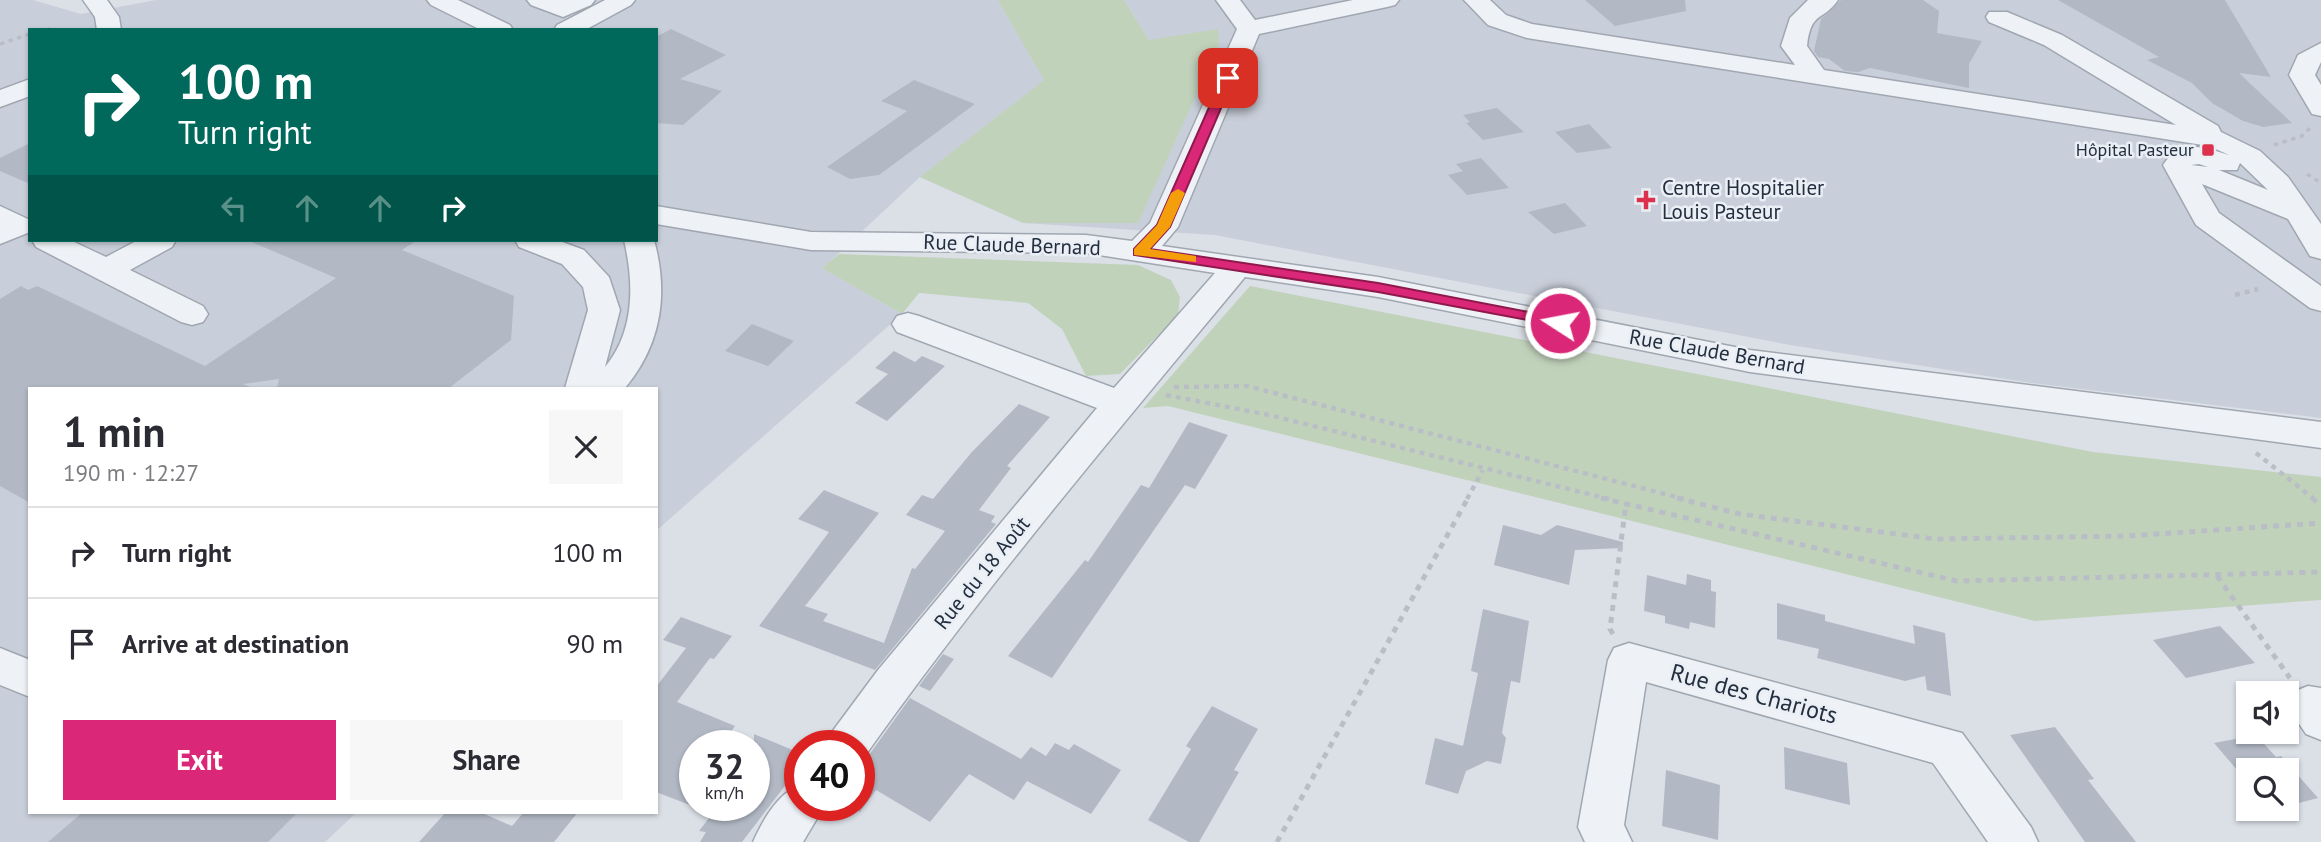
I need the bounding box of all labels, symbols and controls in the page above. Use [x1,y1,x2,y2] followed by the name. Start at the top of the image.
[1198,48,1258,108] pin
[178,49,313,113] text: 100 m
[63,56,154,147] icon: right
[1209,59,1247,97] icon: arrive
[178,111,312,153] text: Turn right
[2076,138,2194,161] place label: Hôpital Pasteur
[2200,142,2216,158] marker: Hôpital Pasteur
[1662,174,1824,225] place label: Centre Hospitalier Louis Pasteur
[215,189,253,227] icon: left
[288,189,326,227] icon: ahead
[361,189,399,227] icon: ahead
[434,189,472,227] icon: right
[1636,190,1656,210] marker: Centre Hospitalier Louis Pasteur
[923,228,1101,261] street label: Rue Claude Bernard
[1523,286,1597,360] position arrow
[1627,323,1807,380] street label: Rue Claude Bernard
[63,404,165,459] text: 1 min
[549,410,623,484] button: close
[63,458,199,487] text: 190 m · 12:27
[928,511,1035,635] street label: Rue du 18 Août
[63,534,101,572] icon: right
[122,536,231,569] text: Turn right
[552,536,623,569] text: 100 m
[63,625,101,663] icon: arrive
[122,627,349,660] text: Arrive at destination
[567,627,623,660] text: 90 m
[1667,656,1841,731] street label: Rue des Chariots
[2236,681,2299,821] map controls
[2236,681,2299,744] button: sound
[63,720,336,800] button: Exit
[350,720,623,800] button: Share
[784,730,875,821] speed limit sign: 40
[705,743,744,789] text: 32
[2236,758,2299,821] button: search
[705,781,744,804] text: km/h

